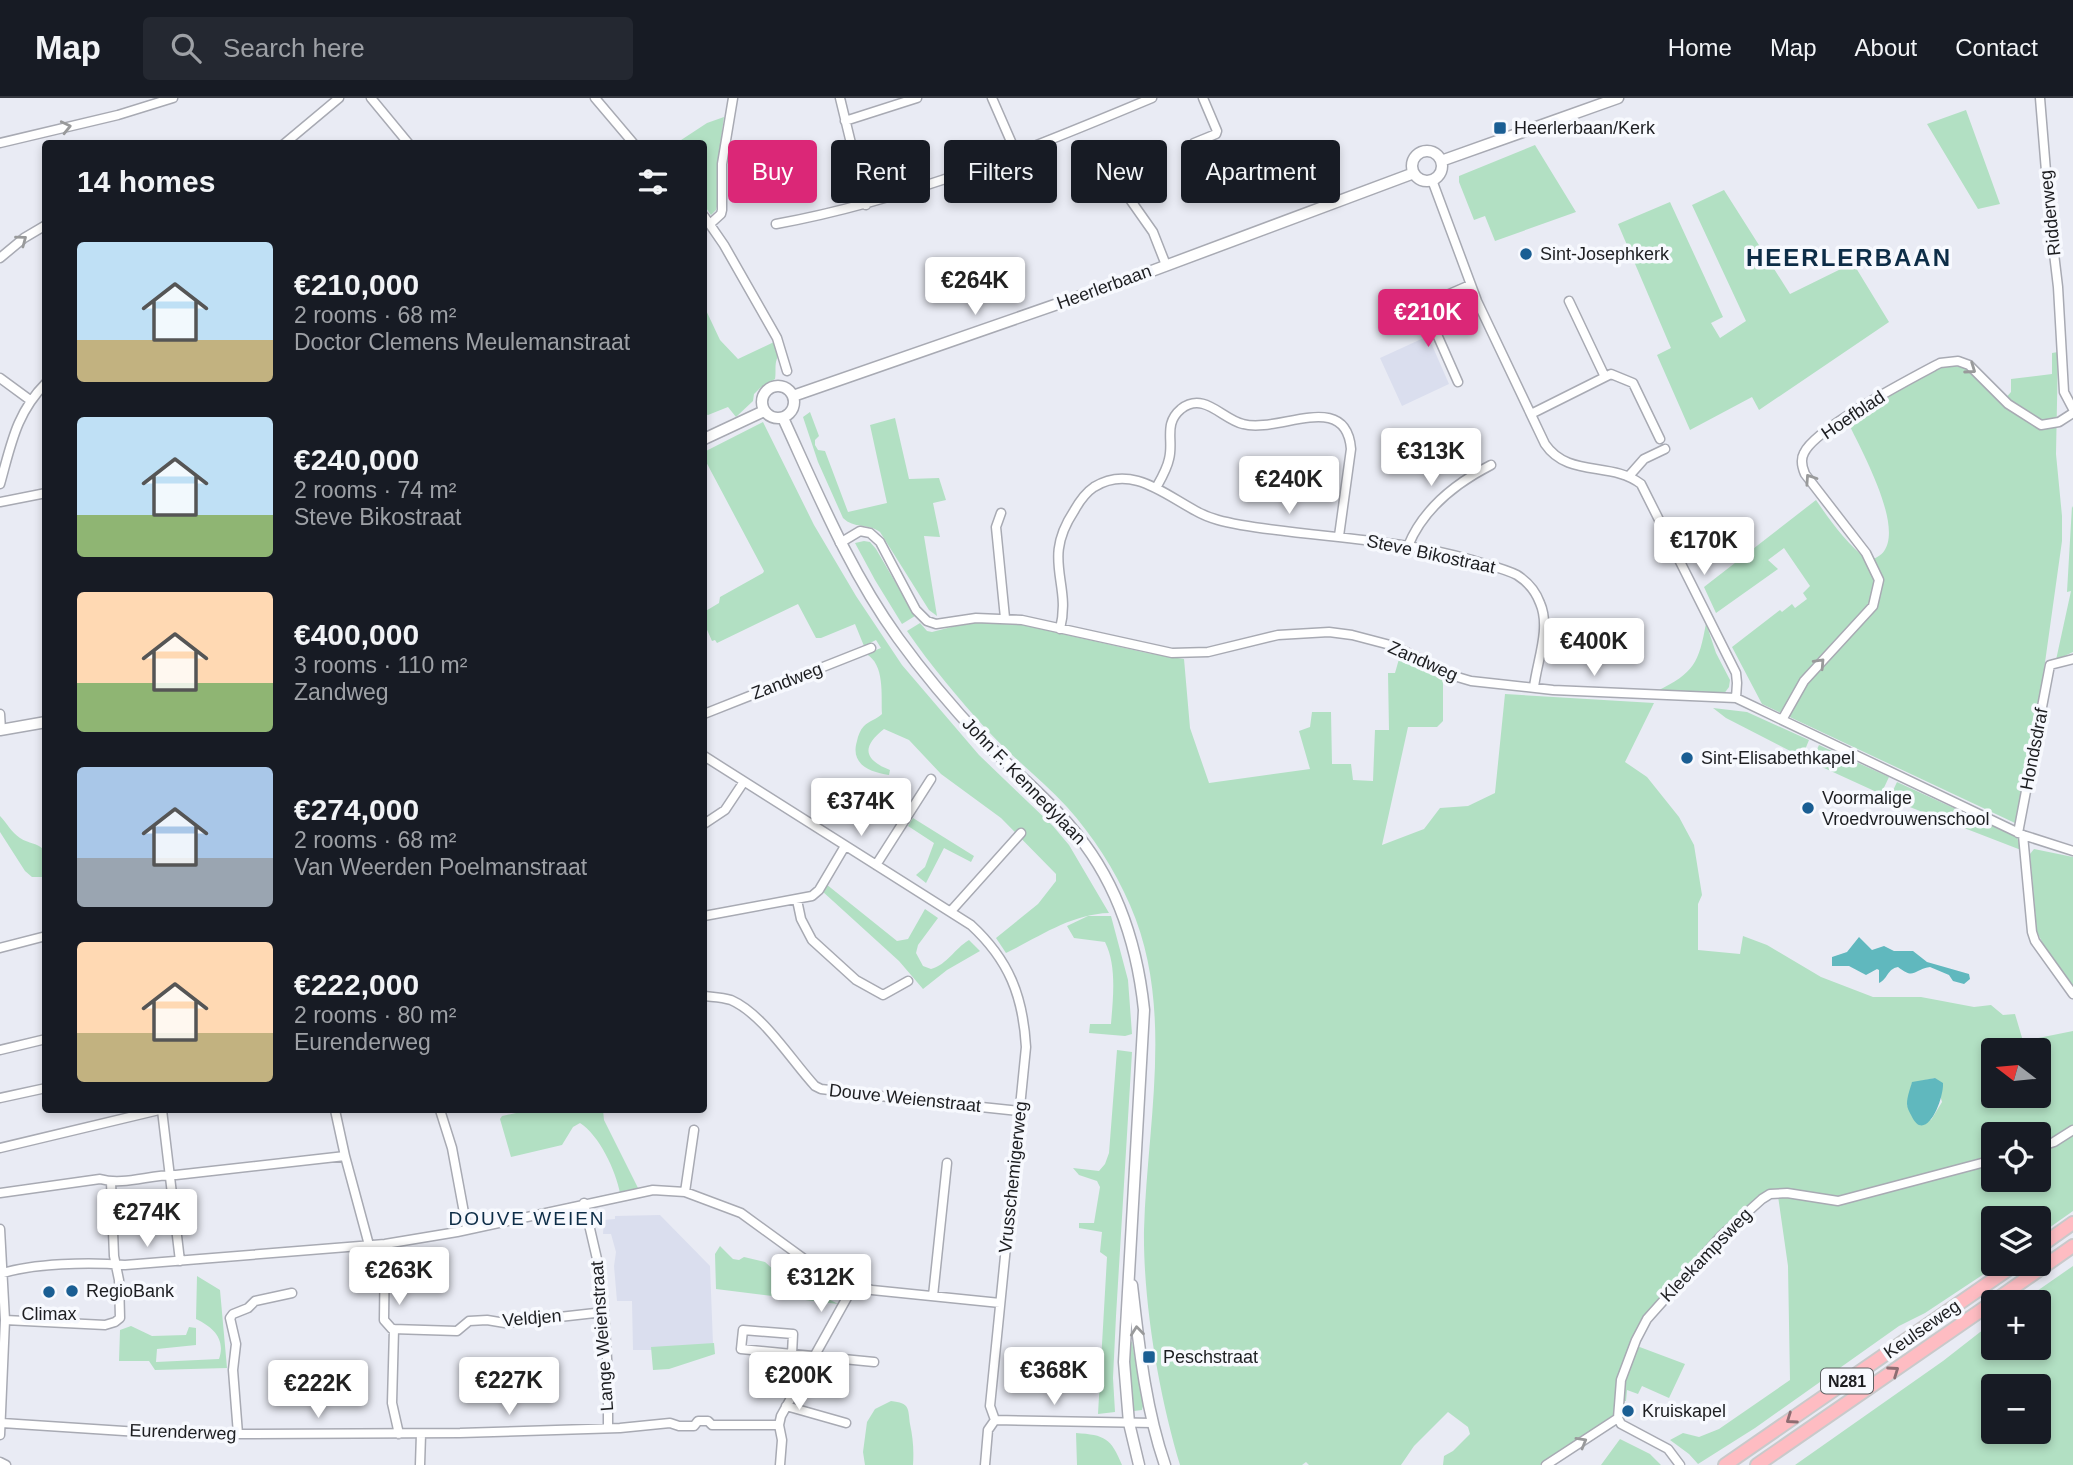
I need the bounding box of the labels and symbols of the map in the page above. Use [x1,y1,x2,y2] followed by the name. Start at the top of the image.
[1514,118,1656,138] place label: Heerlerbaan/Kerk
[1492,120,1508,136] marker: Heerlerbaan/Kerk
[60,121,72,135] one-way arrow
[2036,169,2064,257] street label: Ridderweg
[14,236,26,249] one-way arrow
[1540,244,1670,264] place label: Sint-Josephkerk
[1746,244,1952,271] district label: HEERLERBAAN
[1518,246,1534,262] marker: Sint-Josephkerk
[926,258,1024,317] pin: €264K
[1054,261,1154,313] street label: Heerlerbaan
[1379,289,1477,349] pin: €210K
[1963,361,1976,373] one-way arrow
[1818,387,1888,443] street label: Hoefblad
[1382,428,1480,488] pin: €313K
[1240,456,1338,516] pin: €240K
[1805,474,1818,487] one-way arrow
[1655,518,1753,577] pin: €170K
[1365,531,1497,577] street label: Steve Bikostraat
[1545,618,1643,678] pin: €400K
[1385,637,1461,685] street label: Zandweg
[749,658,825,704] street label: Zandweg
[1811,658,1824,671] one-way arrow
[2016,705,2052,792] street label: Hondsdraf
[958,714,1090,848] street label: John F. Kennedylaan
[1701,748,1855,768] place label: Sint-Elisabethkapel
[1679,750,1695,766] marker: Sint-Elisabethkapel
[812,778,910,838] pin: €374K
[1822,788,1989,829] place label: Voormalige Vroedvrouwenschool
[1800,800,1816,816] marker: Voormalige Vroedvrouwenschool
[1981,1038,2051,1108] north arrow
[828,1080,982,1116] street label: Douve Weienstraat
[995,1100,1031,1254] street label: Vrusschemigerweg
[98,1190,196,1249] pin: €274K
[1656,1204,1756,1306] street label: Kleekampsweg
[448,1208,606,1229] district label: DOUVE WEIEN
[350,1248,448,1307] pin: €263K
[772,1254,870,1314] pin: €312K
[587,1260,617,1412] street label: Lange Weienstraat
[86,1281,175,1301] place label: RegioBank
[64,1283,80,1299] marker: RegioBank
[41,1284,57,1300] marker: Climax
[1880,1296,1964,1362] street label: Keulseweg
[21,1304,77,1324] place label: Climax
[502,1305,562,1331] street label: Veldjen
[1130,1326,1145,1337] one-way arrow
[1163,1347,1258,1367] place label: Peschstraat
[1005,1348,1103,1407] pin: €368K
[1141,1349,1157,1365] marker: Peschstraat
[750,1352,848,1412] pin: €200K
[460,1358,558,1417] pin: €227K
[269,1360,367,1420] pin: €222K
[1886,1367,1899,1379] one-way arrow
[1821,1368,1873,1394] road number: N281
[1642,1401,1726,1421] place label: Kruiskapel
[1620,1403,1636,1419] marker: Kruiskapel
[1786,1411,1799,1424] one-way arrow
[129,1420,237,1444] street label: Eurenderweg
[1575,1437,1588,1450] one-way arrow

